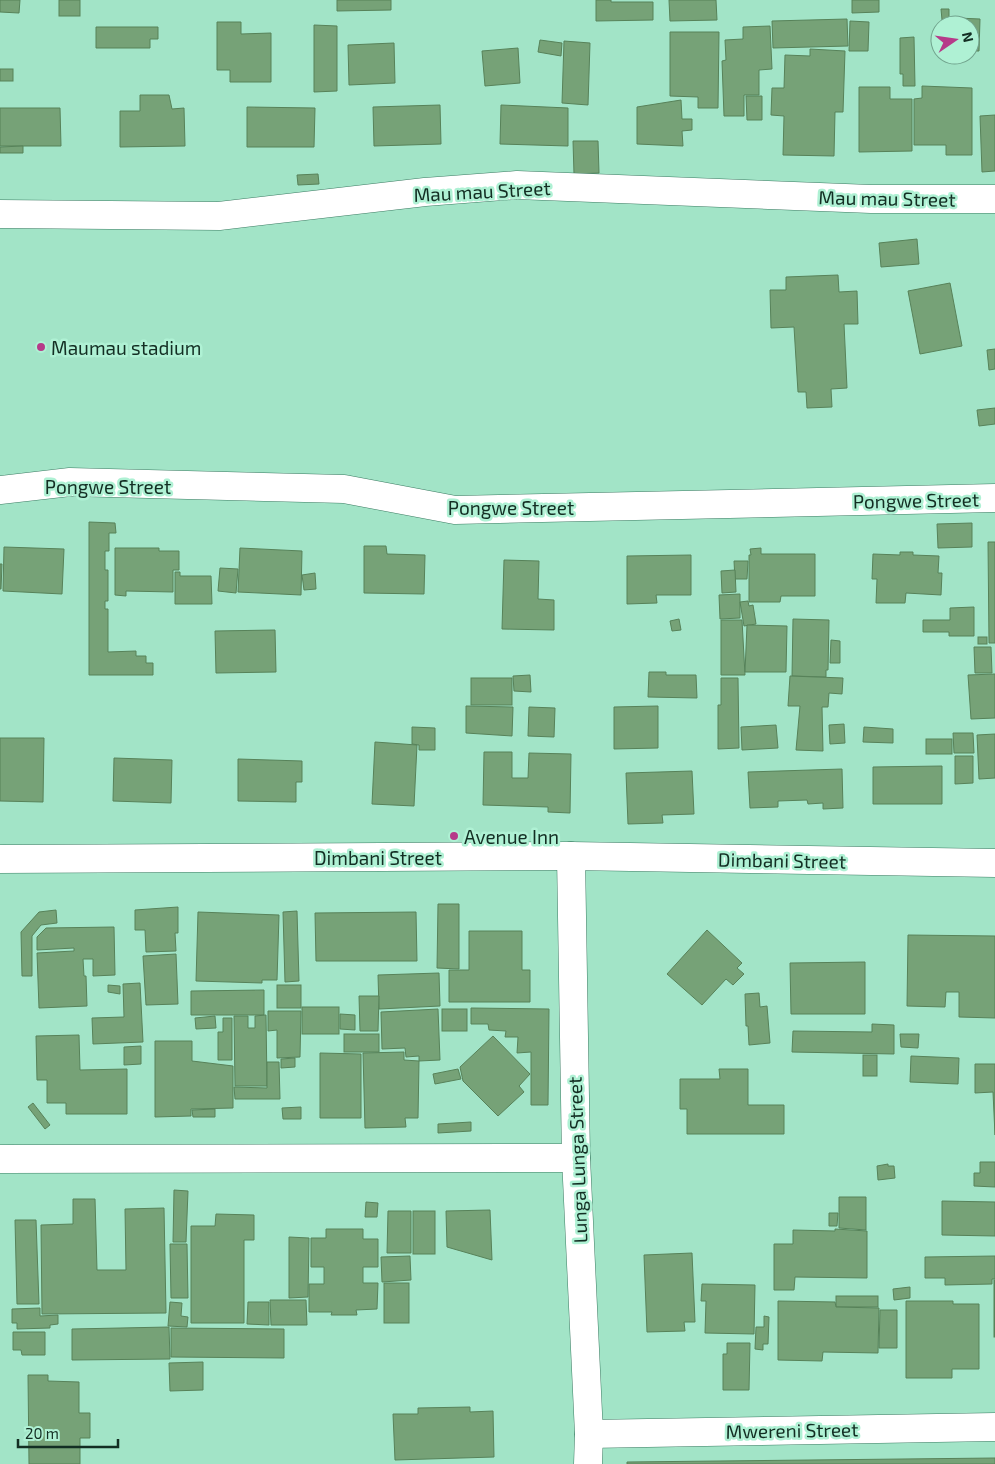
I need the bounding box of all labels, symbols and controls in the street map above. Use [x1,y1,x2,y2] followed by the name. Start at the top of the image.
[930,15,980,65] north arrow
[959,30,978,44] text: N
[413,176,551,206] street label: Mau mau Street
[818,185,956,211] street label: Mau mau Street
[51,336,201,359] place label: Maumau stadium
[35,341,47,353] marker: Maumau stadium
[45,475,171,498] street label: Pongwe Street
[853,487,979,513] street label: Pongwe Street
[448,496,574,519] street label: Pongwe Street
[464,825,559,848] place label: Avenue Inn
[448,830,460,842] marker: Avenue Inn
[314,846,442,869] street label: Dimbani Street
[718,847,846,873] street label: Dimbani Street
[563,1076,591,1244] street label: Lunga Lunga Street
[18,1416,118,1448] scale bar
[725,1417,859,1443] street label: Mwereni Street
[25,1424,59,1442] text: 20 m

